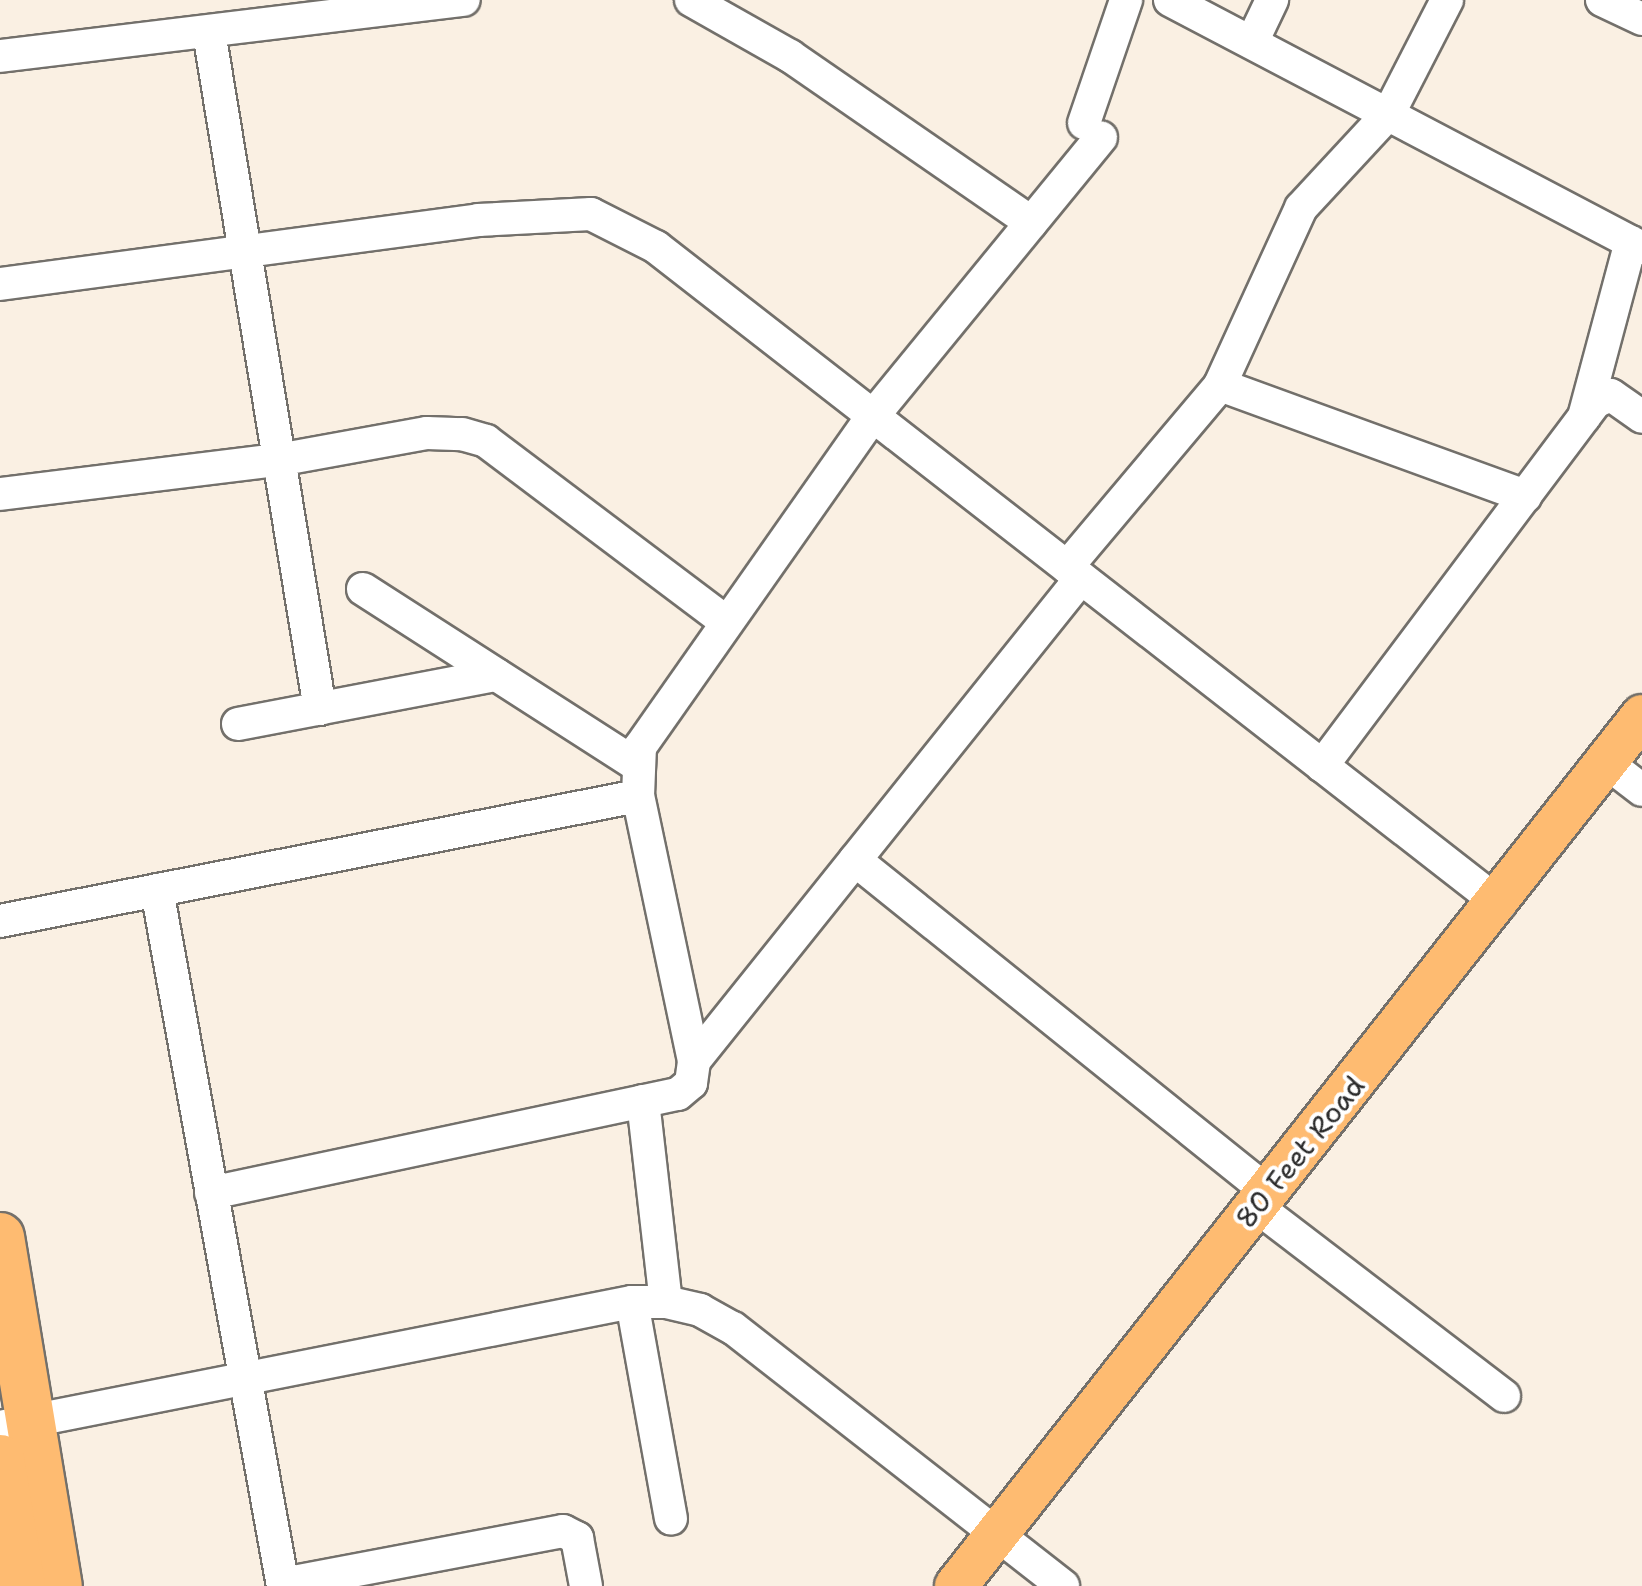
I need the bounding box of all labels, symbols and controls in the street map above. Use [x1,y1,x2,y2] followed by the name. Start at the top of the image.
[1228,1069,1372,1235] street label: 80 Feet Road

